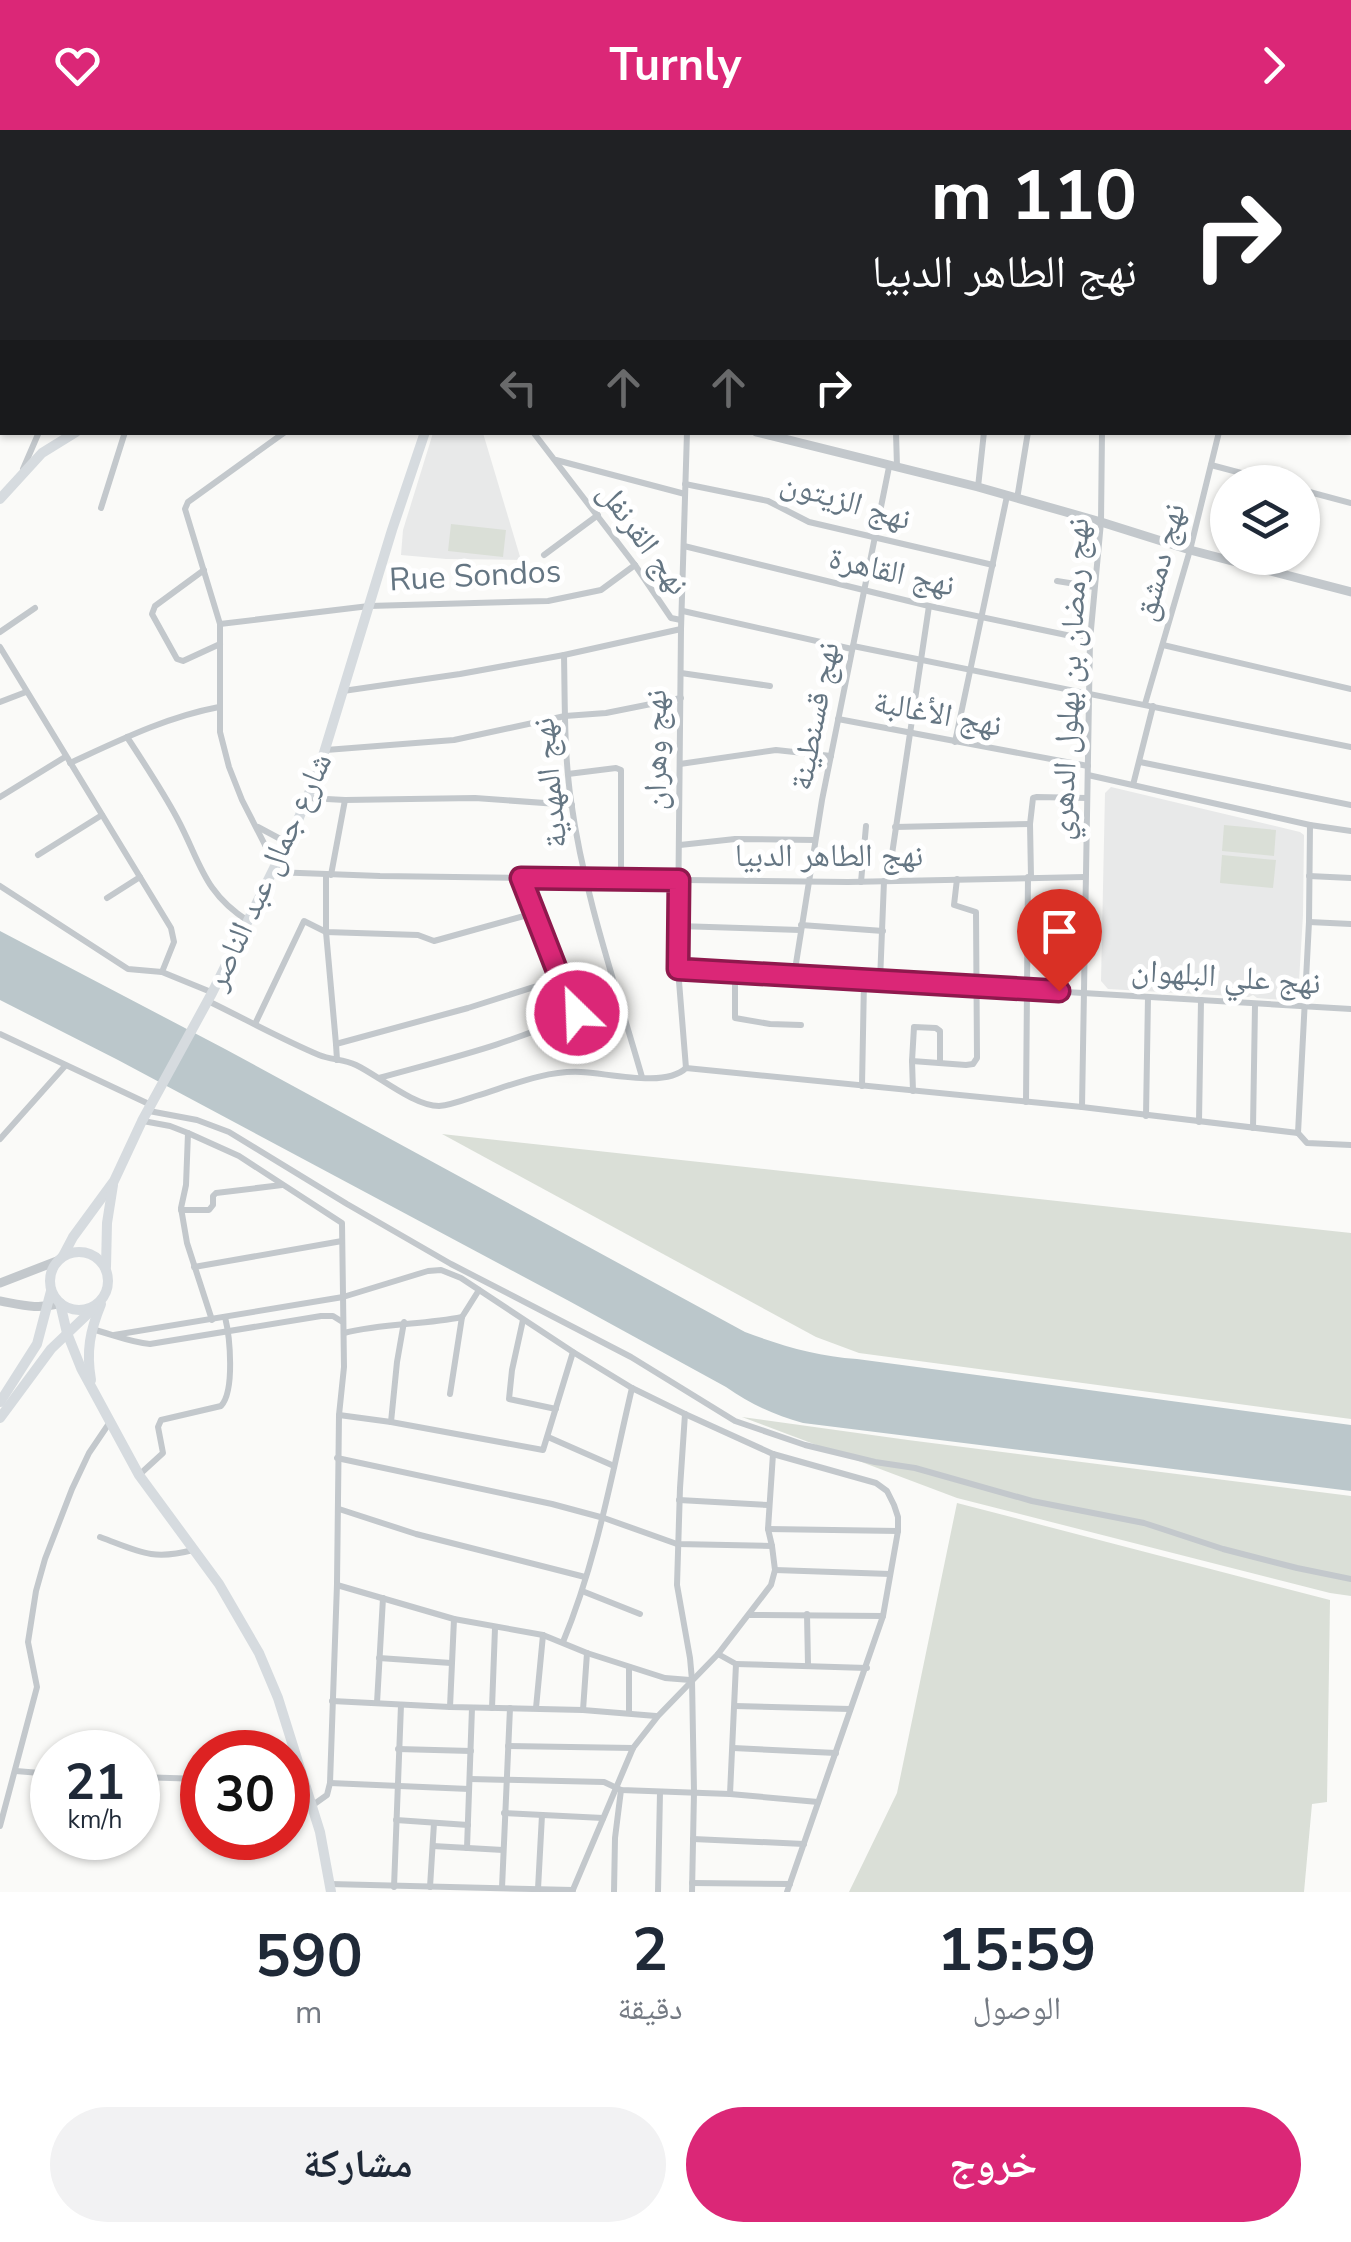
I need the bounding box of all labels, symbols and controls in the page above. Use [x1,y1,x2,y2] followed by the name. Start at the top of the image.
[609,35,742,96] text: Turnly
[50,38,105,93] icon: heart
[1246,38,1301,93] icon: forward
[931,148,1137,244] text: 110 m
[1172,170,1302,300] icon: right
[872,242,1137,303] text: نهج الطاهر الدبيا
[491,360,546,415] icon: left
[596,360,651,415] icon: ahead
[701,360,756,415] icon: ahead
[806,360,861,415] icon: right
[775,460,916,541] street label: نهج الزيتون
[1210,465,1320,575] map controls
[1210,465,1320,575] button: layers
[588,473,699,604] street label: نهج القرنفل
[1123,499,1196,626] street label: نهج دمشق
[1040,517,1103,841] street label: نهج رمضان بن بهلول الدهري
[825,536,959,607] street label: نهج القاهرة
[388,550,562,601] street label: Rue Sondos
[779,638,850,794] street label: نهج قسنطينة
[870,680,1006,747] street label: نهج الأغالبة
[634,689,677,811] street label: نهج وهران
[521,716,578,850] street label: نهج المهدية
[194,746,342,998] street label: شارع جمال عبد الناصر
[735,834,923,877] street label: نهج الطاهر الدبيا
[1017,889,1102,992] pin
[1032,904,1087,959] icon: arrive
[1130,948,1322,1008] street label: نهج علي البلهوان
[525,961,629,1065] position arrow
[180,1730,310,1860] speed limit sign: 30
[65,1748,125,1817] text: 21
[67,1803,123,1837] text: km/h
[632,1909,668,1991] text: 2
[937,1909,1096,1991] text: 15:59
[255,1915,363,1997] text: 590
[618,1987,683,2030] text: دقيقة
[973,1987,1061,2030] text: الوصول
[295,1991,323,2034] text: m
[50,2107,666,2222] button: مشاركة
[686,2107,1301,2222] button: خروج

